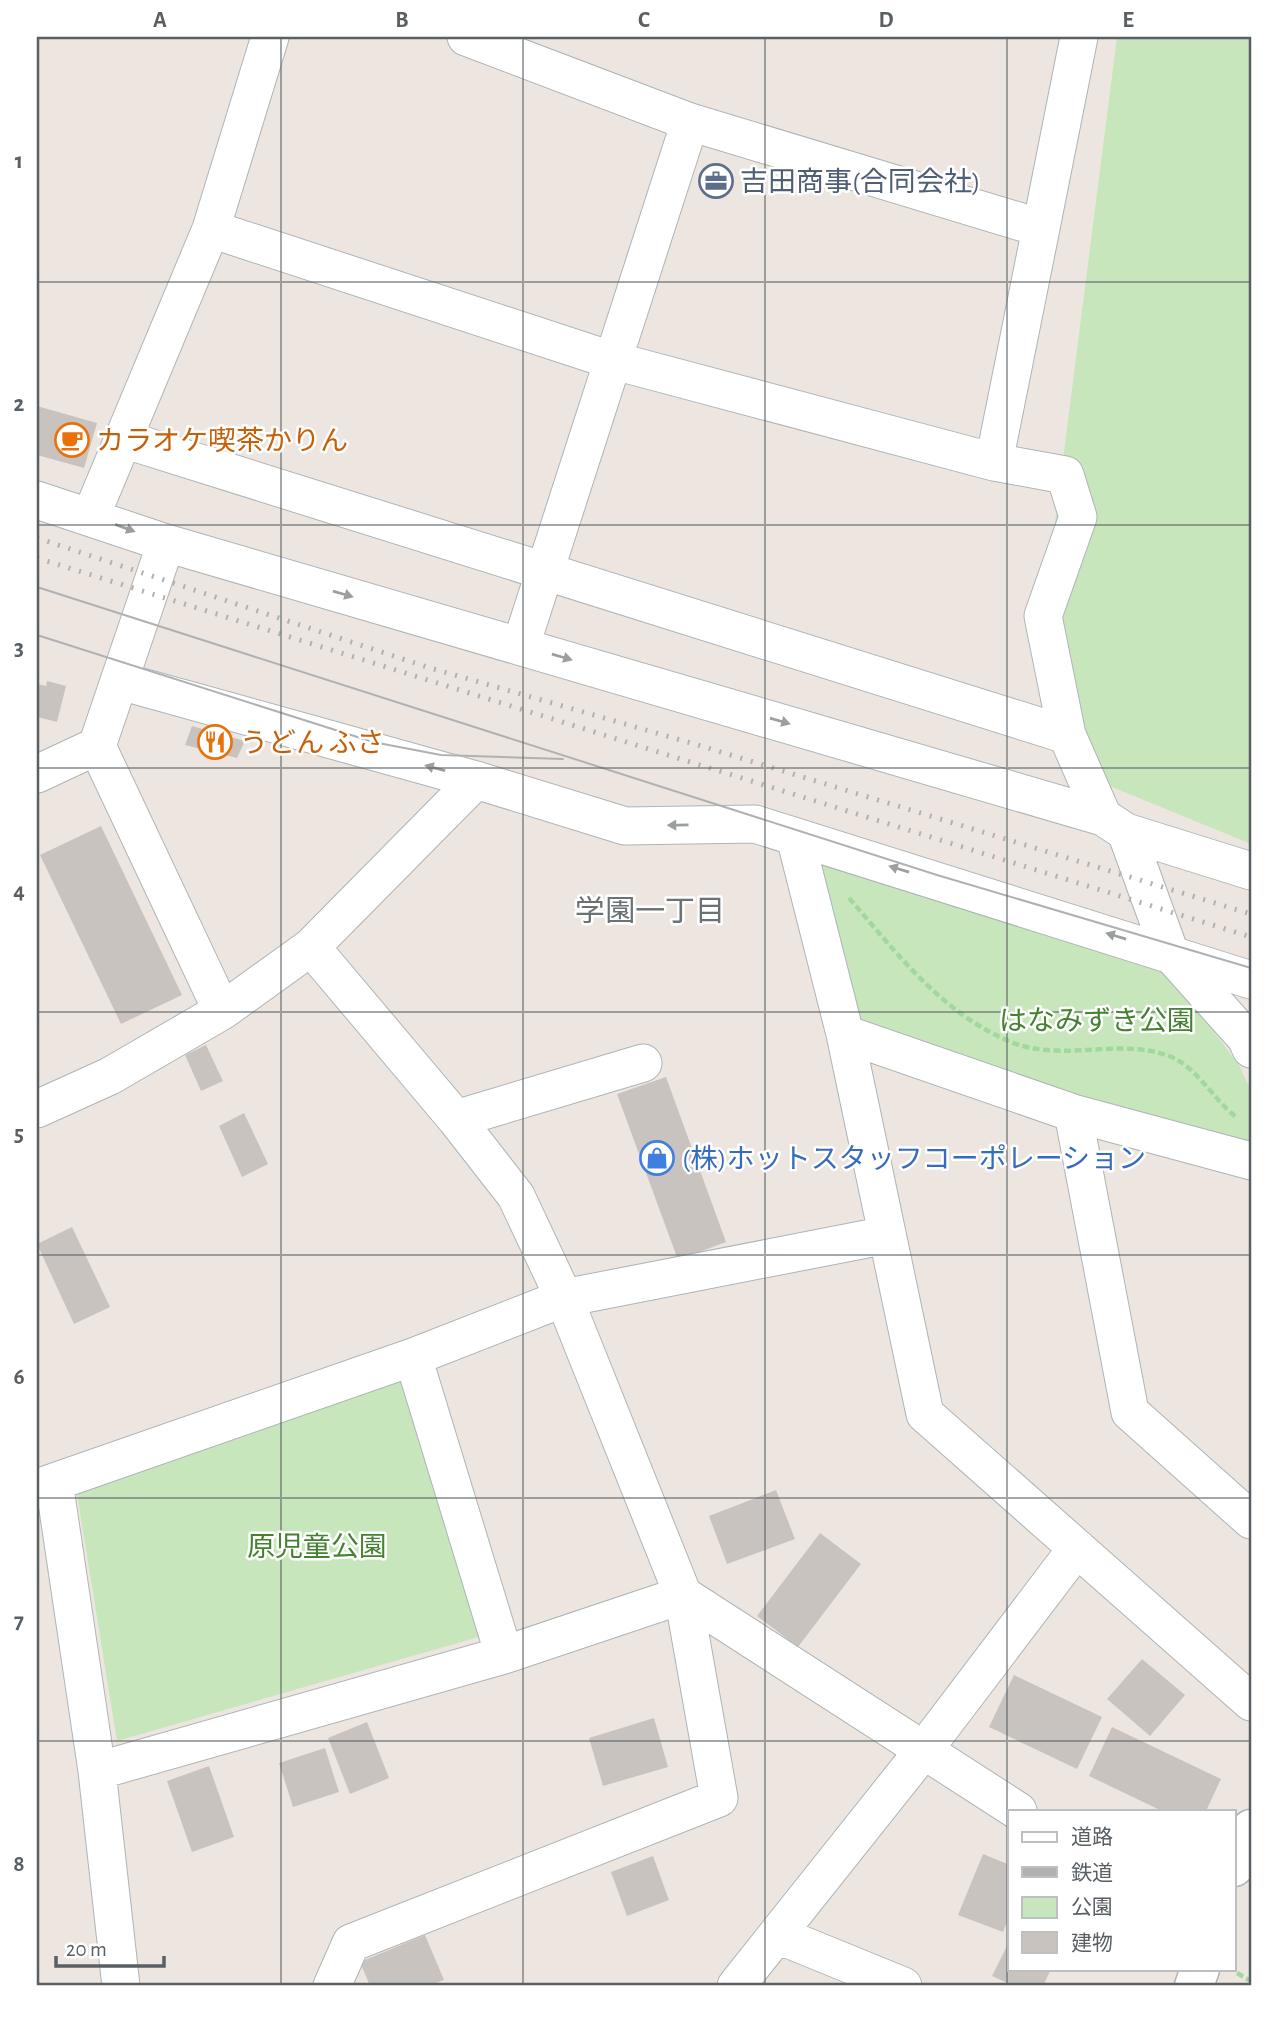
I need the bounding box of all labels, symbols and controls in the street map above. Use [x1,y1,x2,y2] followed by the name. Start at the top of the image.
[153,9,167,32] text: A
[395,9,409,32] text: B
[638,9,650,32] text: C
[878,9,894,32] text: D
[1122,9,1134,32] text: E
[15,150,23,173] text: 1
[697,162,735,200] office icon: 吉田商事(合同会社)
[740,167,981,197] place label: 吉田商事(合同会社)
[14,393,25,416] text: 2
[53,421,91,459] cafe icon: カラオケ喫茶かりん
[96,426,348,456] place label: カラオケ喫茶かりん
[115,523,136,534] one-way arrow
[333,589,354,599] one-way arrow
[14,637,24,660] text: 3
[551,652,572,662] one-way arrow
[769,717,790,727] one-way arrow
[196,723,234,761] restaurant icon: うどん ふさ
[240,729,385,758] place label: うどん ふさ
[424,763,445,773] one-way arrow
[667,820,689,831] one-way arrow
[888,863,909,873] one-way arrow
[13,880,25,903] text: 4
[575,895,725,927] district label: 学園一丁目
[1106,931,1127,941] one-way arrow
[999,1006,1195,1036] park label: はなみずき公園
[14,1123,24,1146] text: 5
[638,1139,676,1177] shop icon: (株)ホットスタッフコーポレーション
[682,1144,1146,1174] place label: (株)ホットスタッフコーポレーション
[13,1366,25,1389] text: 6
[247,1532,387,1562] park label: 原児童公園
[14,1610,24,1633] text: 7
[1008,1810,1236,1970] legend
[1071,1826,1113,1848] text: 道路
[13,1853,25,1876] text: 8
[1071,1862,1113,1884] text: 鉄道
[1071,1897,1113,1918] text: 公園
[56,1925,164,1969] scale bar
[1071,1932,1113,1954] text: 建物
[66,1939,107,1960] text: 20 m

